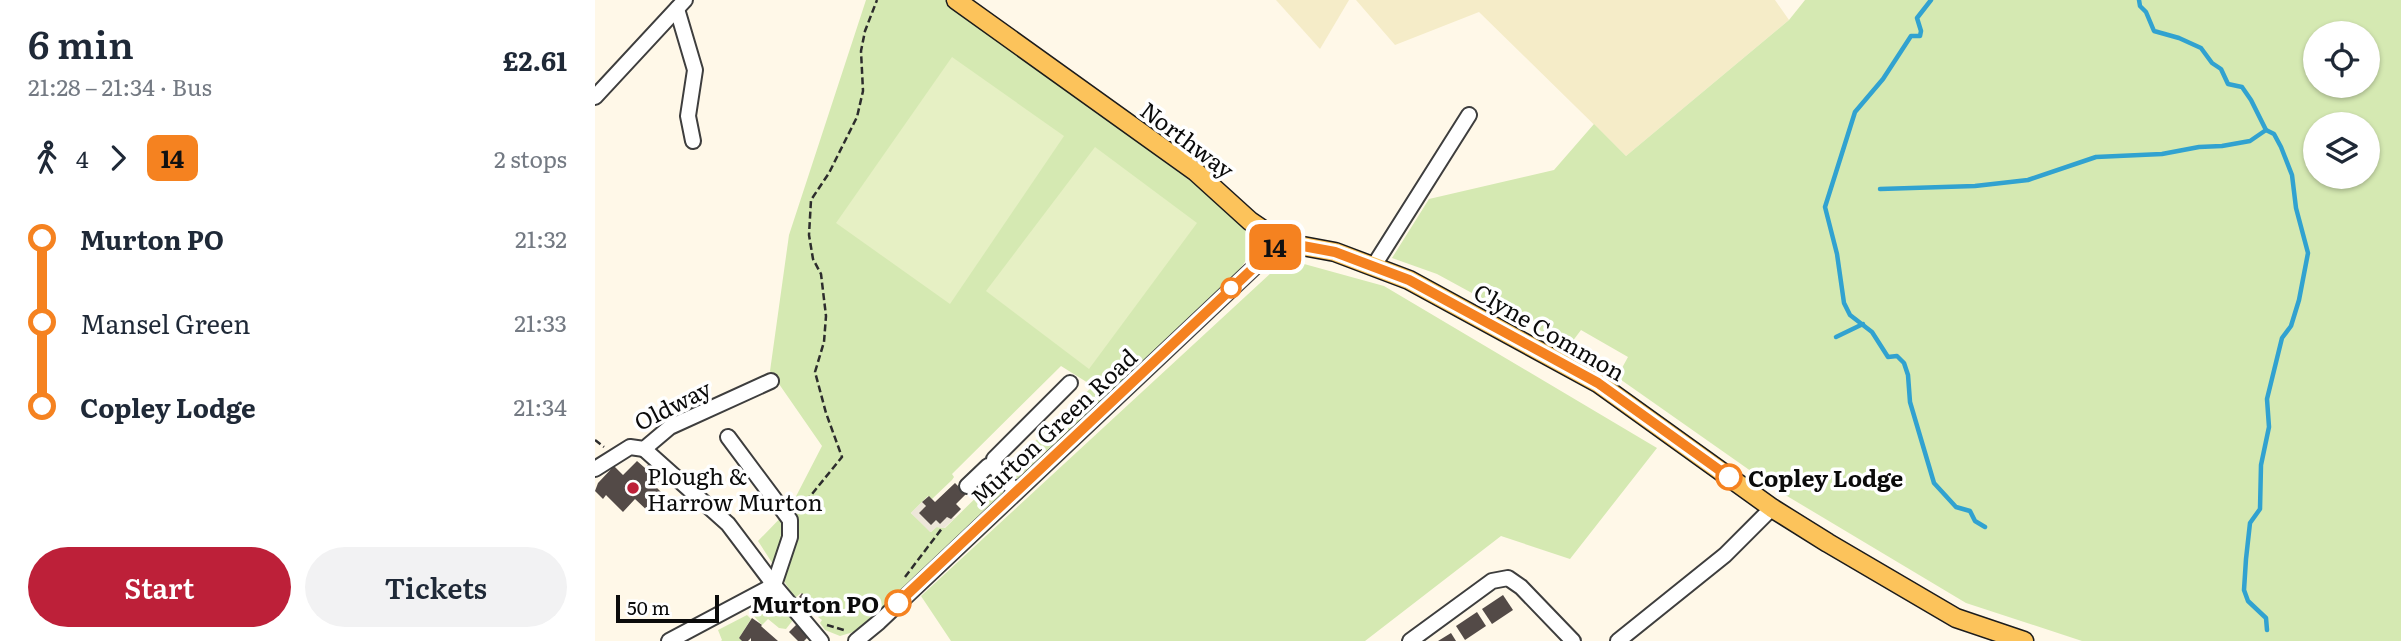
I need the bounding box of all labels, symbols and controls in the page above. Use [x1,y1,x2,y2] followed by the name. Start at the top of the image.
[28,14,134,71] text: 6 min
[2303,21,2380,189] map controls
[2303,21,2380,98] button: locate
[503,40,567,79] text: £2.61
[28,69,212,103] text: 21:28 – 21:34 · Bus
[1134,92,1243,186] street label: Northway
[2303,112,2380,189] button: layers
[28,139,66,177] icon: walk
[99,139,137,177] icon: forward
[161,140,184,175] text: 14
[76,141,89,175] text: 4
[494,141,567,175] text: 2 stops
[80,219,224,258] text: Murton PO
[515,221,567,255] text: 21:32
[1243,224,1307,270] line badge: 14
[1263,229,1287,264] text: 14
[1468,274,1632,388] street label: Clyne Common
[1221,278,1241,298] unlabelled marker
[80,303,251,342] text: Mansel Green
[514,305,567,339] text: 21:33
[962,340,1144,512] street label: Murton Green Road
[628,370,717,438] street label: Oldway
[80,387,256,426] text: Copley Lodge
[514,389,567,423] text: 21:34
[647,458,823,518] place label: Plough & Harrow Murton
[1748,460,1903,494] place label: Copley Lodge
[1716,464,1742,490] marker: Copley Lodge
[625,480,641,496] marker: Plough & Harrow Murton
[28,547,291,627] button: Start
[305,547,567,627] button: Tickets
[752,586,879,620] place label: Murton PO
[885,590,911,616] marker: Murton PO
[616,592,719,624] scale bar
[627,593,670,621] text: 50 m

